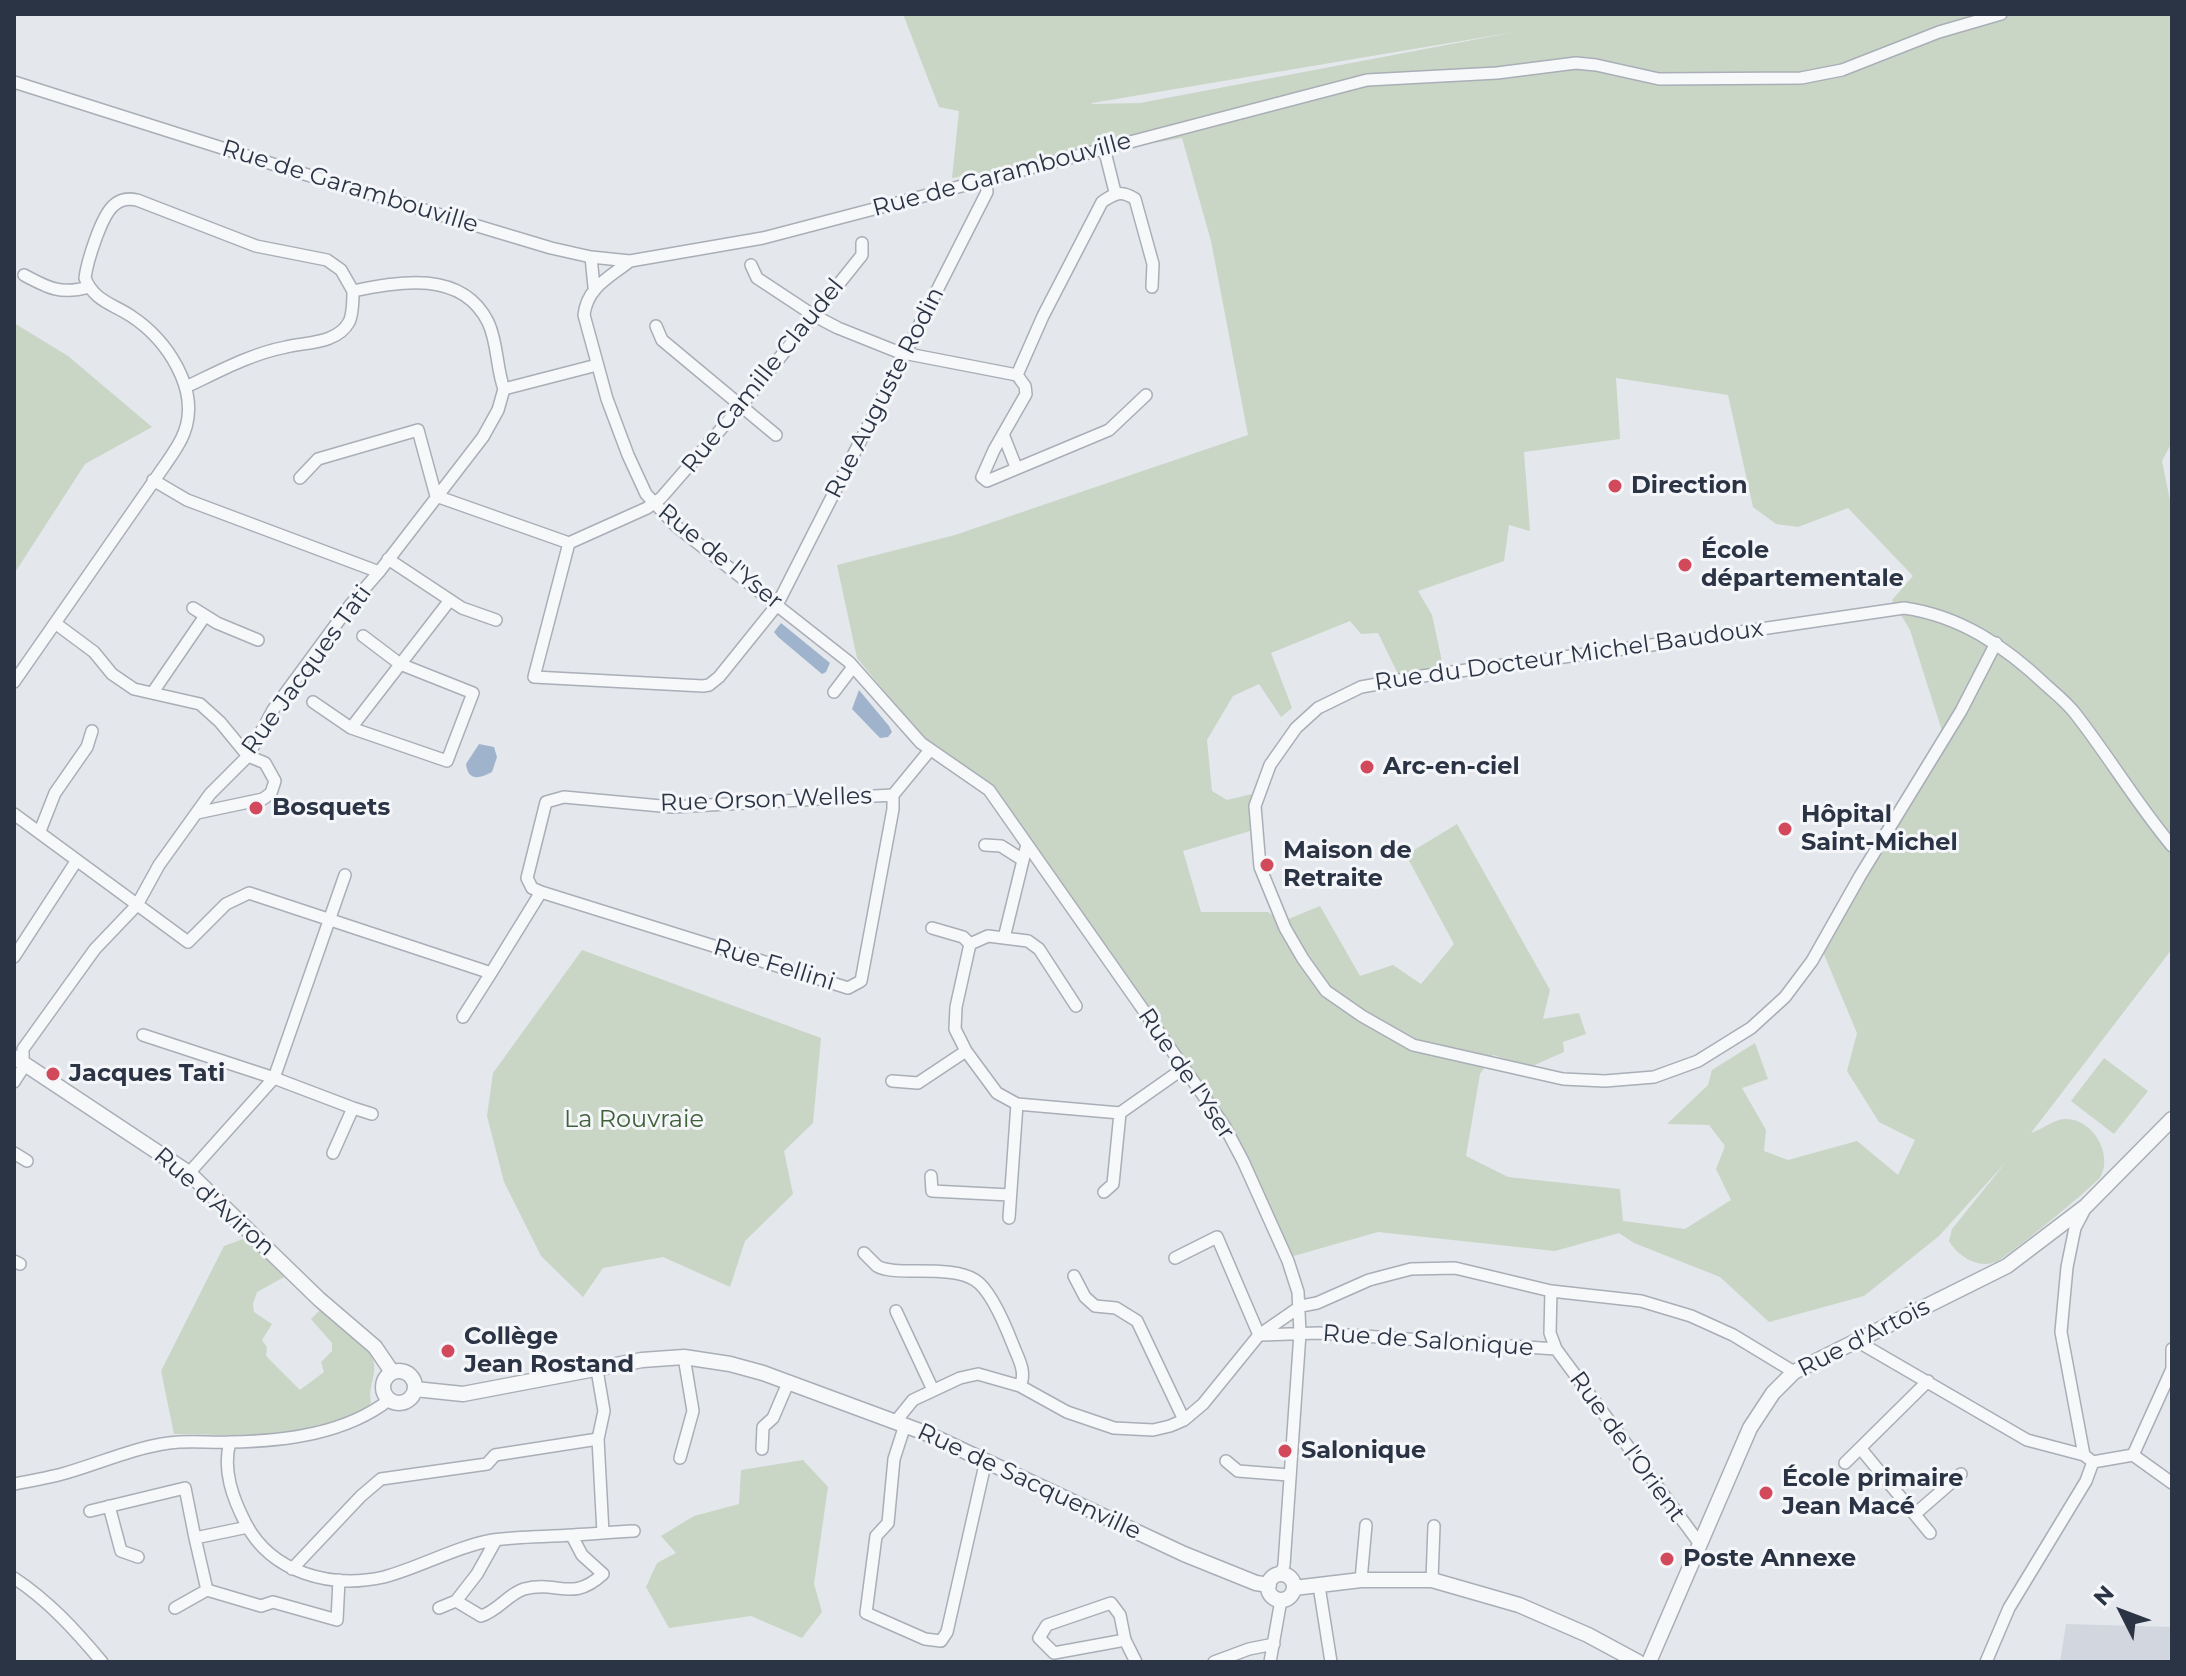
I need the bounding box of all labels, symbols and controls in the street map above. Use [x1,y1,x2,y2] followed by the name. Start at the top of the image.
[870,127,1134,223] street label: Rue de Garambouville
[218,134,482,240] street label: Rue de Garambouville
[676,273,850,479] street label: Rue Camille Claudel
[819,283,951,503] street label: Rue Auguste Rodin
[1631,472,1748,500] place label: Direction
[1606,477,1624,495] marker: Direction
[652,498,788,616] street label: Rue de l'Yser
[1701,537,1904,593] place label: École départementale
[1676,556,1694,574] marker: École départementale
[236,580,378,760] street label: Rue Jacques Tati
[1373,614,1765,698] street label: Rue du Docteur Michel Baudoux
[1383,753,1520,781] place label: Arc-en-ciel
[1358,758,1376,776] marker: Arc-en-ciel
[659,782,873,818] street label: Rue Orson Welles
[272,794,390,822] place label: Bosquets
[247,799,265,817] marker: Bosquets
[1801,801,1958,857] place label: Hôpital Saint-Michel
[1776,820,1794,838] marker: Hôpital Saint-Michel
[1283,837,1412,893] place label: Maison de Retraite
[1258,856,1276,874] marker: Maison de Retraite
[710,933,838,997] street label: Rue Fellini
[1132,1003,1240,1145] street label: Rue de l'Yser
[69,1060,225,1088] place label: Jacques Tati
[44,1065,62,1083] marker: Jacques Tati
[564,1106,704,1134] park label: La Rouvraie
[148,1142,280,1262] street label: Rue d'Aviron
[1793,1292,1935,1384] street label: Rue d'Artois
[1322,1319,1534,1363] street label: Rue de Salonique
[464,1323,634,1379] place label: Collège Jean Rostand
[439,1342,457,1360] marker: Collège Jean Rostand
[1563,1366,1691,1528] street label: Rue de l'Orient
[913,1418,1145,1546] street label: Rue de Sacquenville
[1301,1437,1426,1465] place label: Salonique
[1276,1442,1294,1460] marker: Salonique
[1782,1465,1963,1521] place label: École primaire Jean Macé
[1757,1484,1775,1502] marker: École primaire Jean Macé
[1683,1545,1856,1573] place label: Poste Annexe
[1658,1550,1676,1568] marker: Poste Annexe
[2082,1572,2162,1652] north arrow
[2088,1580,2120,1611] text: N

